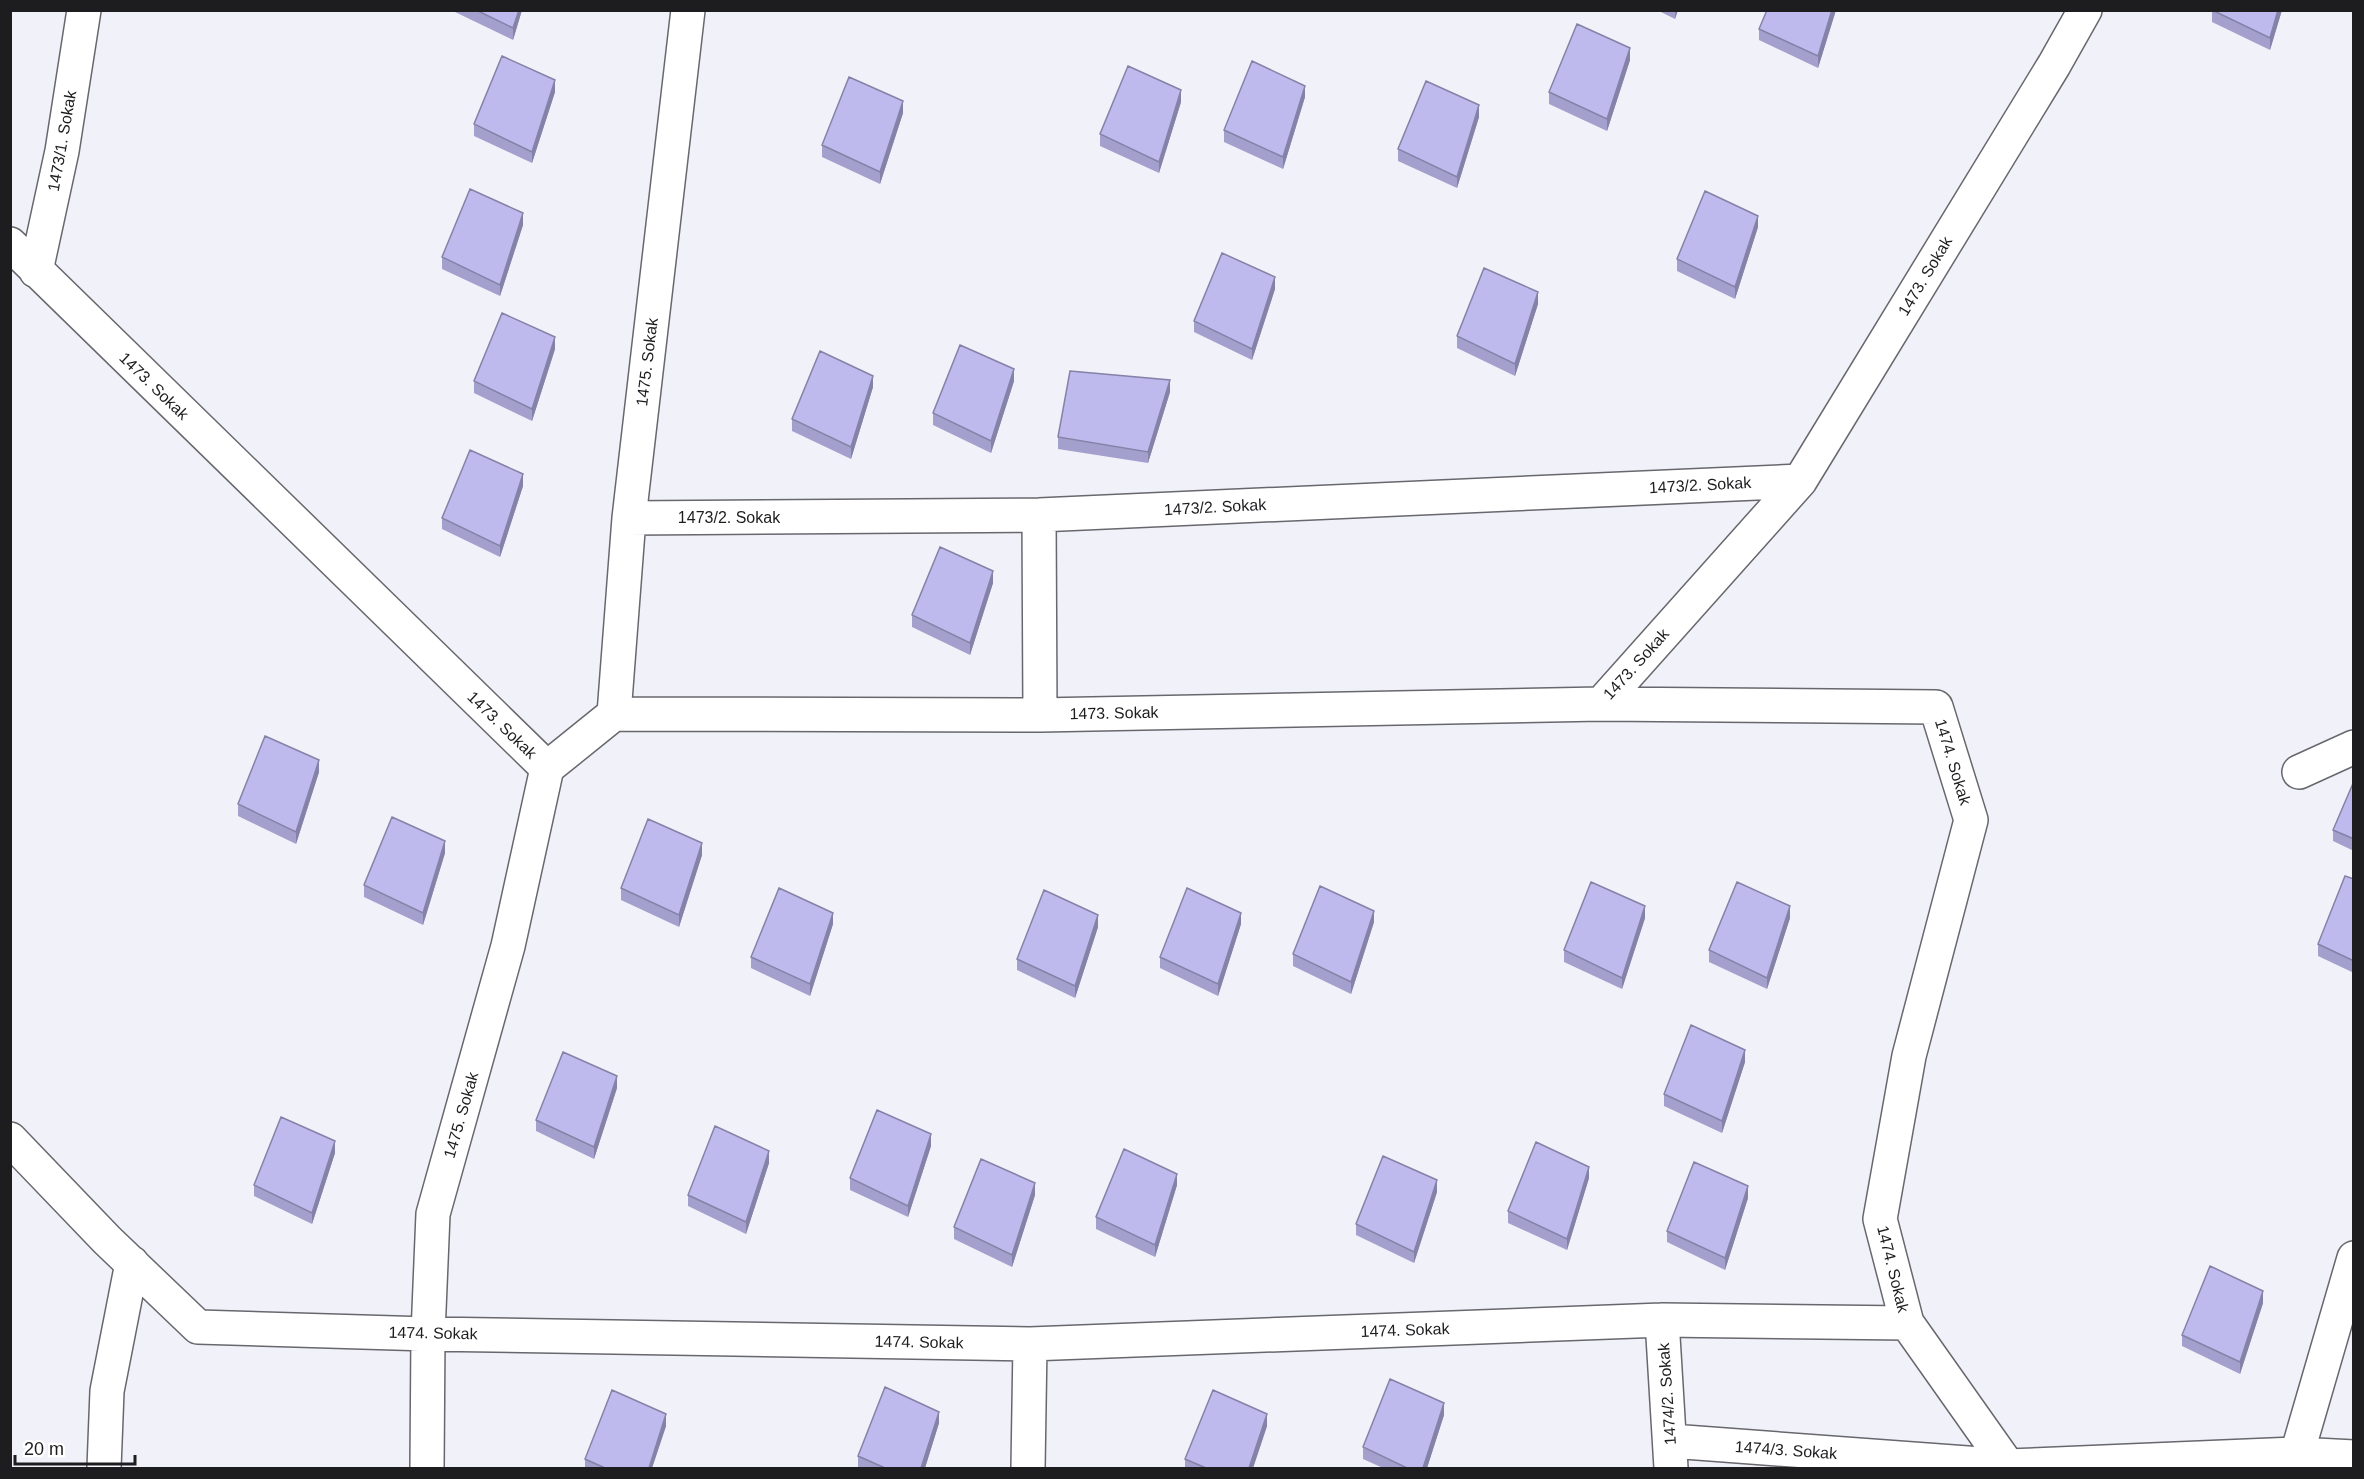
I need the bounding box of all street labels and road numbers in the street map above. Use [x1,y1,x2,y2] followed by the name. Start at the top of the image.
[45,88,79,193] street label: 1473/1. Sokak
[1895,233,1956,319] street label: 1473. Sokak
[633,316,661,407] street label: 1475. Sokak
[116,349,193,424] street label: 1473. Sokak
[1648,474,1753,496] street label: 1473/2. Sokak
[1163,496,1268,518] street label: 1473/2. Sokak
[678,509,781,526] street label: 1473/2. Sokak
[1600,625,1673,703] street label: 1473. Sokak
[464,688,541,763] street label: 1473. Sokak
[1069,704,1160,722] street label: 1473. Sokak
[1932,717,1974,808] street label: 1474. Sokak
[441,1069,482,1160] street label: 1475. Sokak
[1874,1224,1912,1315] street label: 1474. Sokak
[1360,1320,1451,1340] street label: 1474. Sokak
[388,1324,479,1342] street label: 1474. Sokak
[874,1333,965,1351] street label: 1474. Sokak
[1655,1341,1679,1446] street label: 1474/2. Sokak
[1734,1438,1839,1462] street label: 1474/3. Sokak

